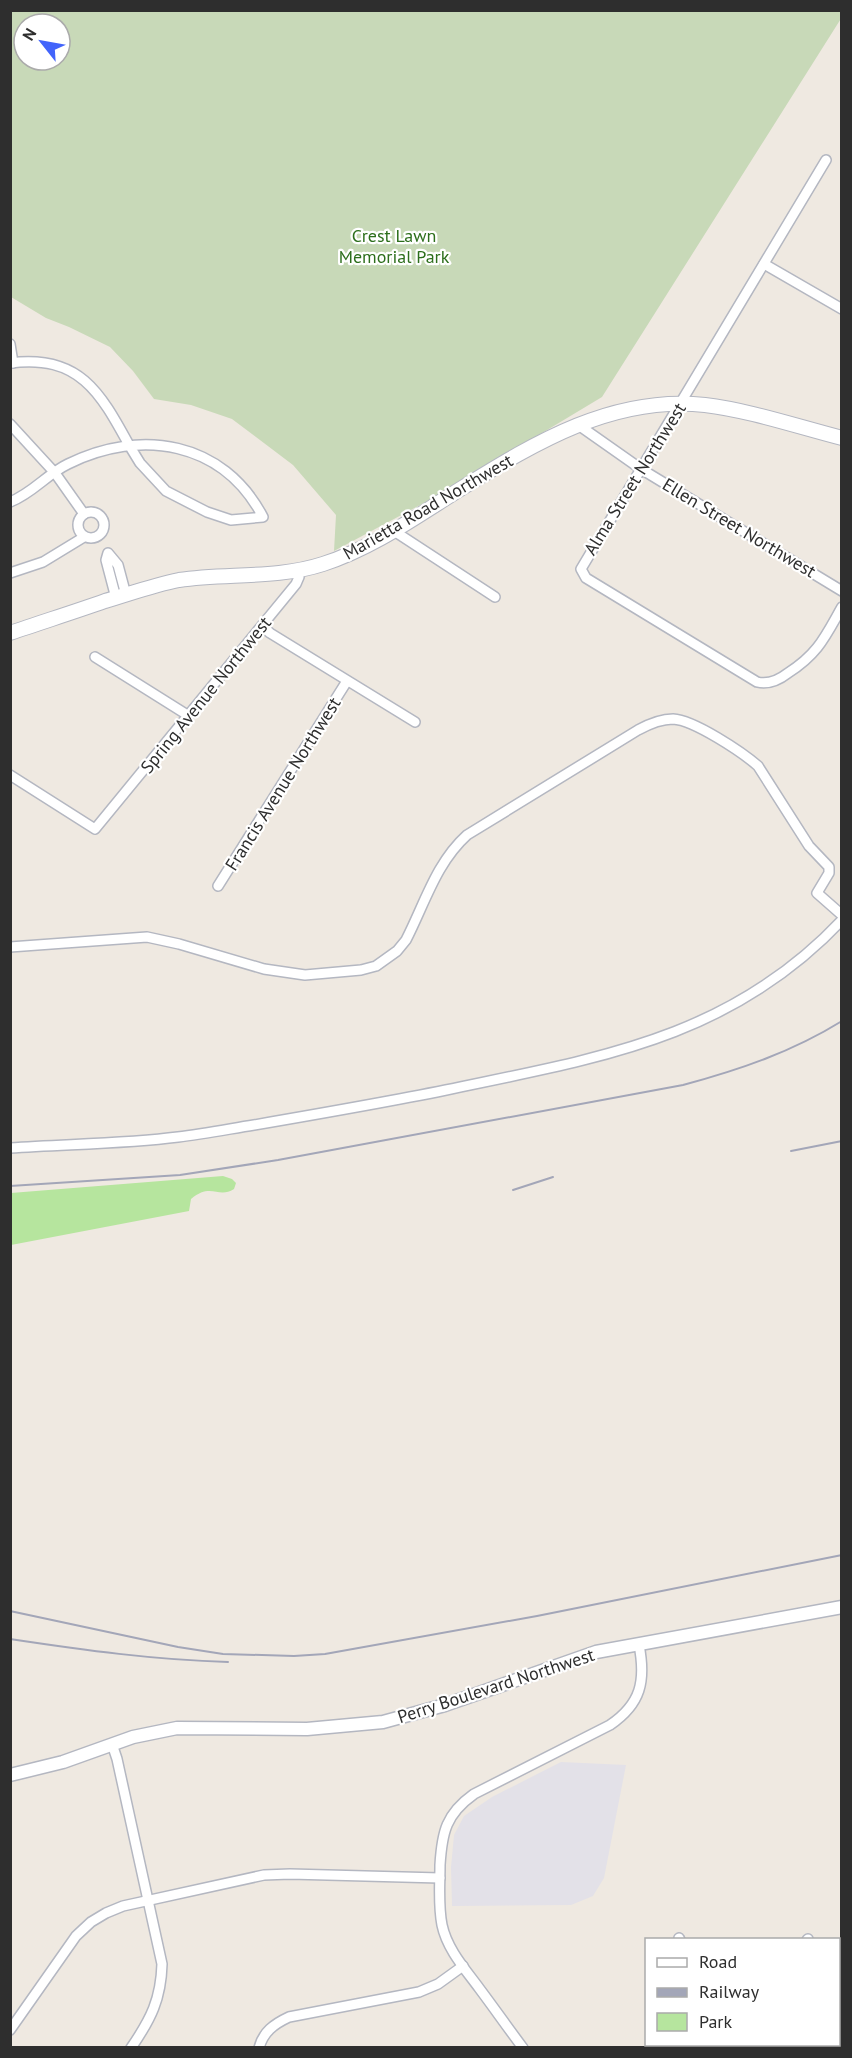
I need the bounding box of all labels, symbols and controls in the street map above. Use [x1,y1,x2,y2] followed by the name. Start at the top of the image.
[12,12,72,72] north arrow
[18,25,40,44] text: N
[339,224,450,268] park label: Crest Lawn Memorial Park
[578,398,691,559] street label: Alma Street Northwest
[339,449,517,565] street label: Marietta Road Northwest
[658,473,820,582] street label: Ellen Street Northwest
[135,612,276,778] street label: Spring Avenue Northwest
[220,693,345,875] street label: Francis Avenue Northwest
[394,1643,597,1728] street label: Perry Boulevard Northwest
[645,1938,840,2046] legend
[699,1950,737,1973] text: Road
[699,1980,760,2003] text: Railway
[699,2010,732,2033] text: Park

